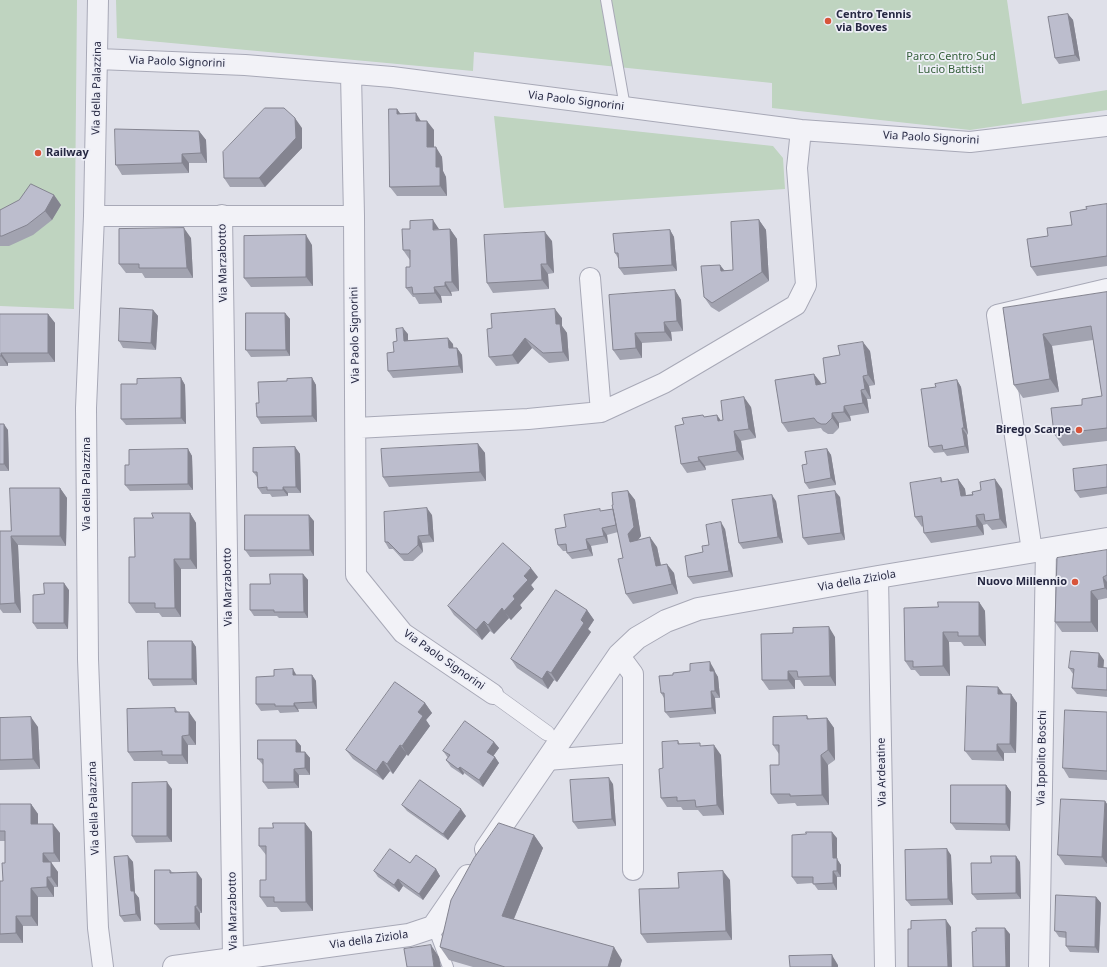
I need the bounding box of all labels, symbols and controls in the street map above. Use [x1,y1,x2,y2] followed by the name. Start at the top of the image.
[836,8,911,34] place label: Centro Tennis via Boves
[823,16,833,26] marker: Centro Tennis via Boves
[90,41,104,135] street label: Via della Palazzina
[906,50,996,76] park label: Parco Centro Sud Lucio Battisti
[129,54,225,70] street label: Via Paolo Signorini
[527,89,625,113] street label: Via Paolo Signorini
[883,129,979,147] street label: Via Paolo Signorini
[46,146,89,160] place label: Railway
[33,148,43,158] marker: Railway
[216,224,230,302] street label: Via Marzabotto
[348,287,362,383] street label: Via Paolo Signorini
[996,423,1071,437] place label: Birego Scarpe
[1074,425,1084,435] marker: Birego Scarpe
[80,437,94,531] street label: Via della Palazzina
[221,548,235,626] street label: Via Marzabotto
[817,568,897,594] street label: Via della Ziziola
[977,575,1067,589] place label: Nuovo Millennio
[1070,577,1080,587] marker: Nuovo Millennio
[401,627,487,693] street label: Via Paolo Signorini
[1035,710,1049,806] street label: Via Ippolito Boschi
[875,738,889,806] street label: Via Ardeatine
[86,761,102,855] street label: Via della Palazzina
[226,872,240,950] street label: Via Marzabotto
[329,928,409,952] street label: Via della Ziziola

